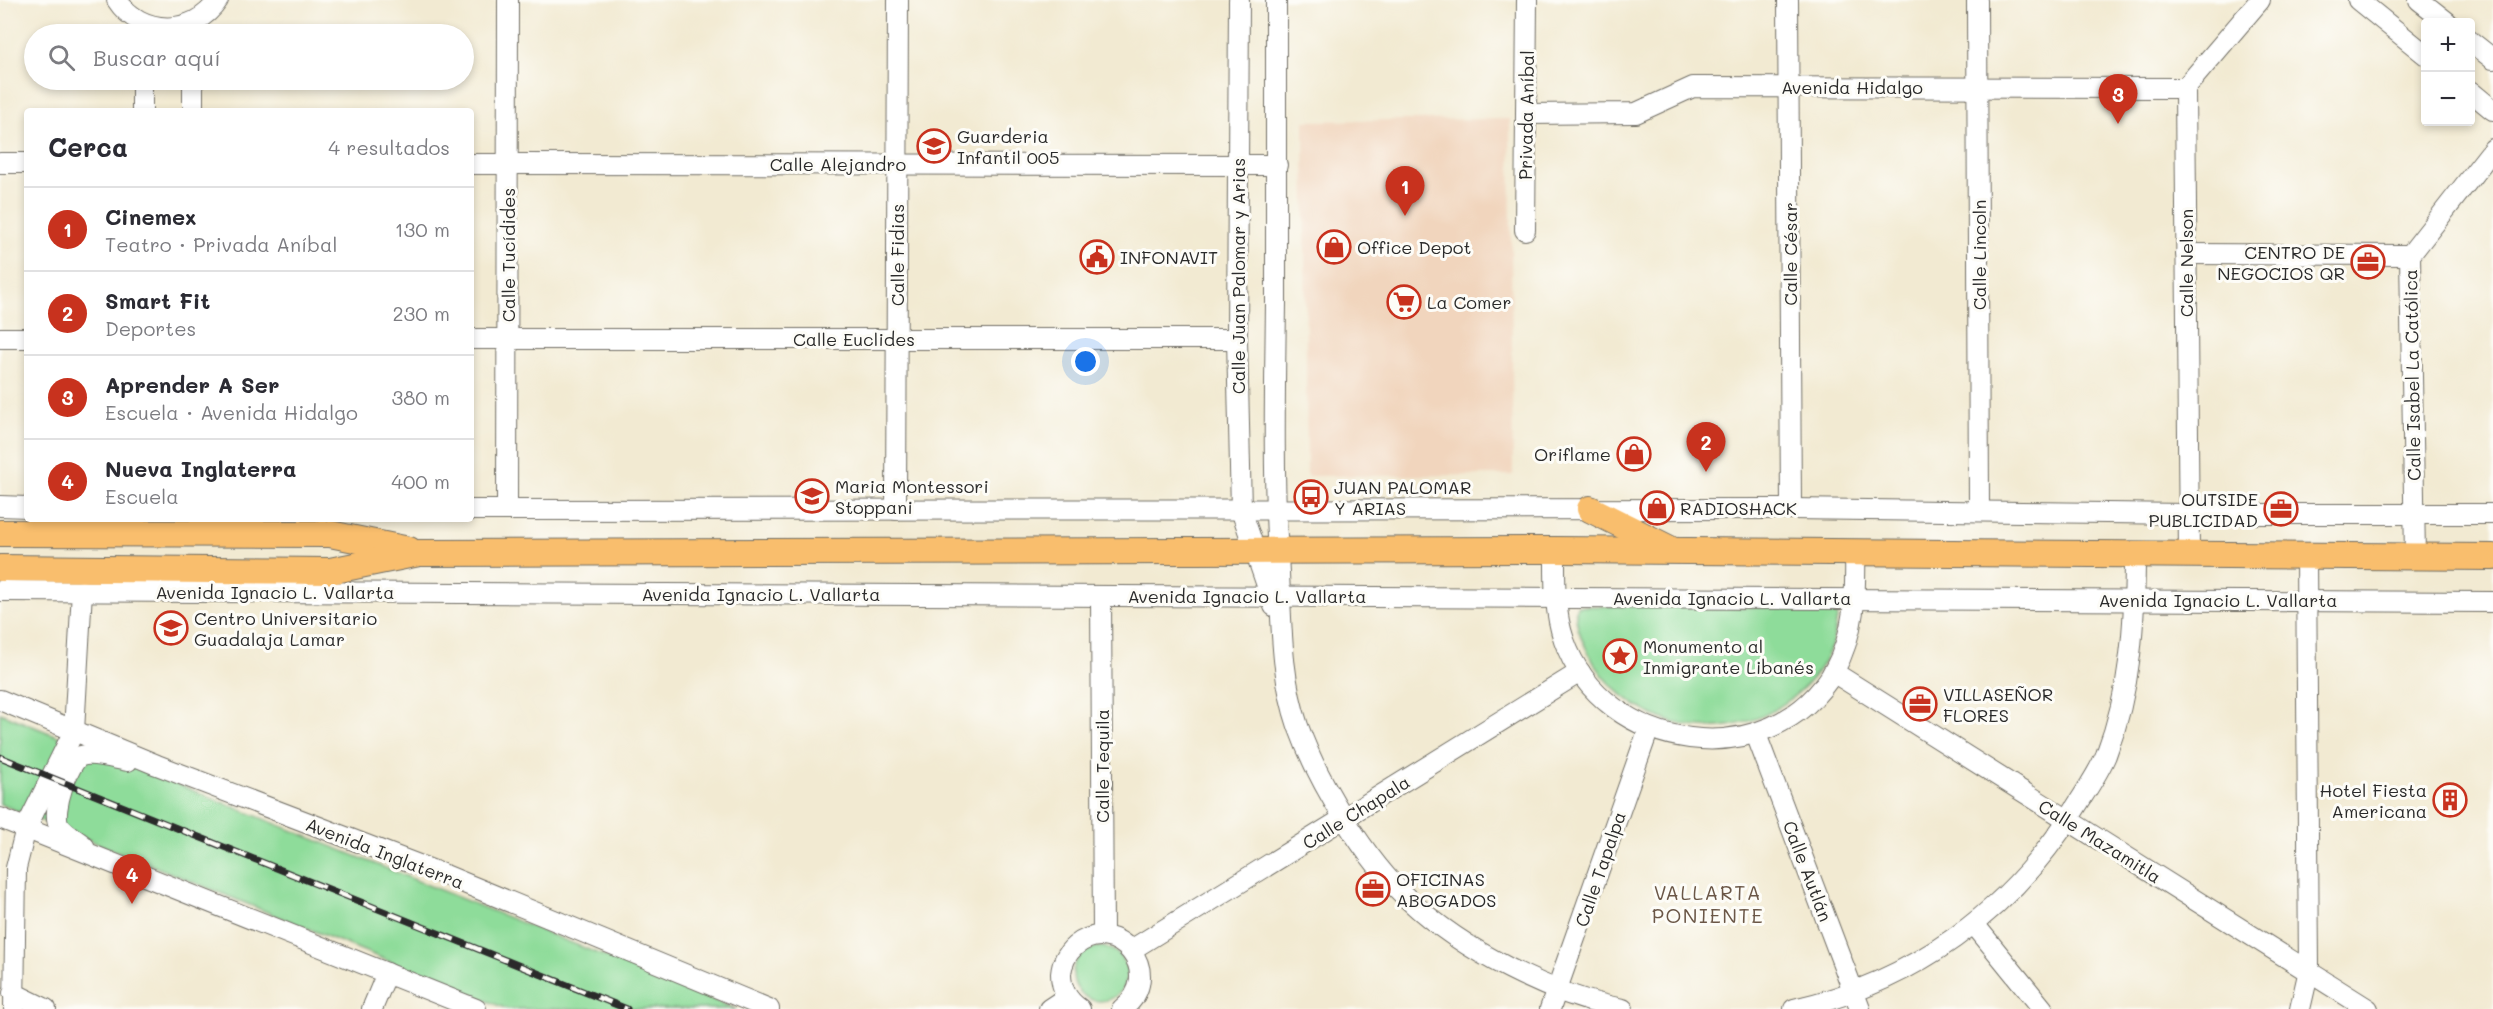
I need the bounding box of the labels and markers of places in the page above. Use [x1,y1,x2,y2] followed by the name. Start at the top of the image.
[2098,74,2138,124] pin: 3
[957,124,1059,169] place label: Guarderia Infantil 005
[916,128,952,164] school or university icon: Guarderia Infantil 005
[1386,166,1424,216] pin: 1
[1316,229,1352,265] shop icon: Office Depot
[1357,235,1471,259] place label: Office Depot
[1079,239,1115,275] public building icon: INFONAVIT
[2217,240,2345,285] place label: CENTRO DE NEGOCIOS QR
[2350,244,2386,280] office icon: CENTRO DE NEGOCIOS QR
[1120,245,1218,269] place label: INFONAVIT
[1386,284,1422,320] supermarket icon: La Comer
[1427,290,1512,314] place label: La Comer
[1686,422,1726,472] pin: 2
[1616,436,1652,472] shop icon: Oriflame
[1534,442,1611,466] place label: Oriflame
[835,474,989,519] place label: Maria Montessori Stoppani
[1334,475,1471,520] place label: JUAN PALOMAR Y ARIAS
[794,478,830,514] school or university icon: Maria Montessori Stoppani
[1293,479,1329,515] bus stop icon: JUAN PALOMAR Y ARIAS
[2149,487,2258,532] place label: OUTSIDE PUBLICIDAD
[1639,490,1675,526] shop icon: RADIOSHACK
[2263,491,2299,527] office icon: OUTSIDE PUBLICIDAD
[1680,496,1797,520] place label: RADIOSHACK
[194,606,377,651] place label: Centro Universitario Guadalaja Lamar
[153,610,189,646] school or university icon: Centro Universitario Guadalaja Lamar
[1643,634,1814,679] place label: Monumento al Inmigrante Libanés
[1602,638,1638,674] place icon: Monumento al Inmigrante Libanés
[1943,682,2053,727] place label: VILLASEÑOR FLORES
[1902,686,1938,722] office icon: VILLASEÑOR FLORES
[2320,778,2427,823] place label: Hotel Fiesta Americana
[2432,782,2468,818] building icon: Hotel Fiesta Americana
[112,854,152,904] pin: 4
[1396,867,1496,912] place label: OFICINAS ABOGADOS
[1355,871,1391,907] office icon: OFICINAS ABOGADOS

